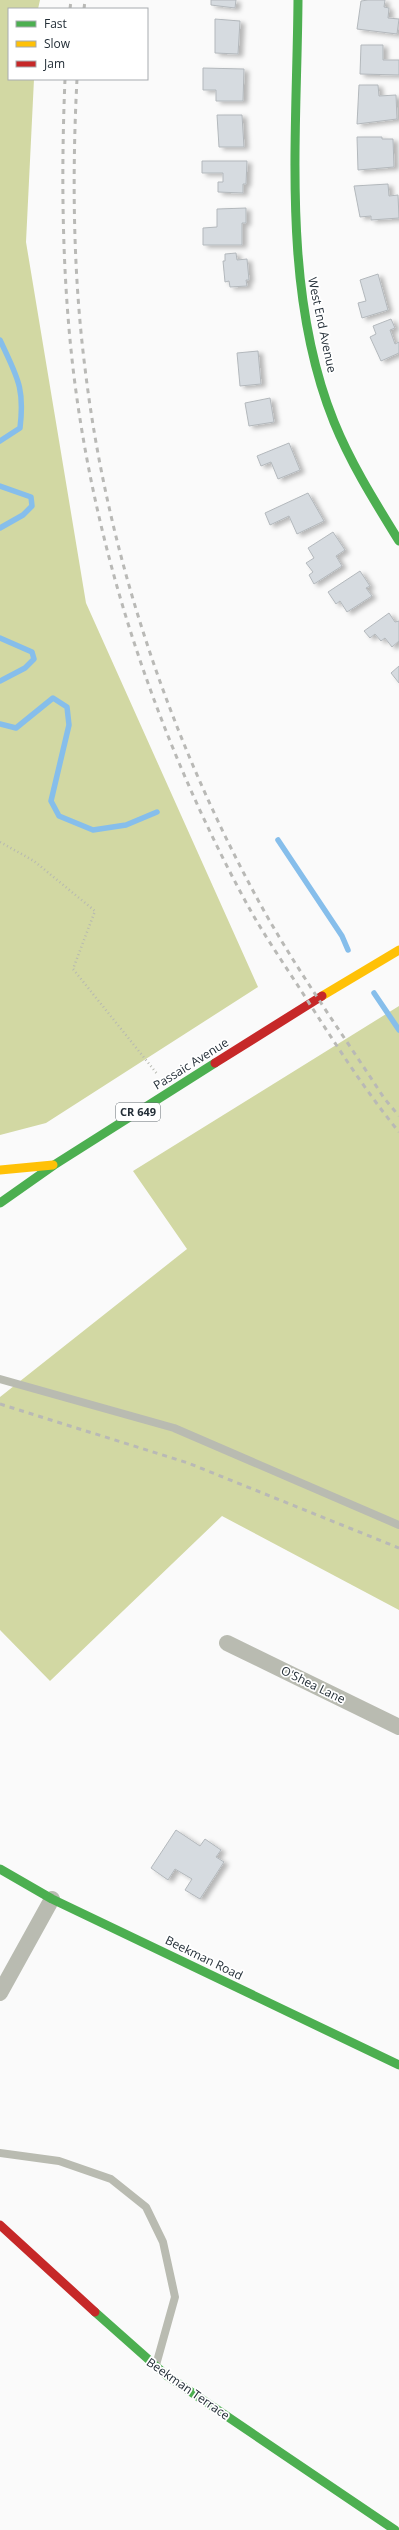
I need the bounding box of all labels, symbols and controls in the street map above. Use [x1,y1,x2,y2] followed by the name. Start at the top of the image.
[8,8,148,80] legend
[44,15,67,32] text: Fast
[44,35,71,52] text: Slow
[43,55,65,72] text: Jam
[304,276,341,374] street label: West End Avenue
[150,1034,232,1093] street label: Passaic Avenue
[116,1103,160,1121] road number: CR 649
[278,1662,348,1708] street label: O'Shea Lane
[163,1931,246,1984] street label: Beekman Road
[143,2353,234,2424] street label: Beekman Terrace

